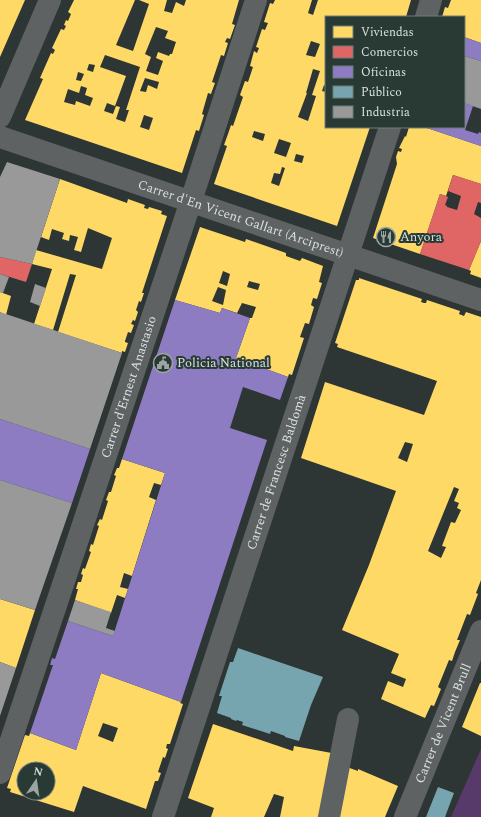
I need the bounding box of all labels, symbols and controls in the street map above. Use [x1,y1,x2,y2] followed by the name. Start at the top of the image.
[325,16,465,128] legend
[361,23,414,42] text: Viviendas
[361,43,418,62] text: Comercios
[361,63,406,82] text: Oficinas
[361,83,402,102] text: Público
[361,103,410,122] text: Industria
[135,174,346,263] street label: Carrer d'En Vicent Gallart (Arciprest)
[375,226,397,248] restaurant icon: Anyora
[400,227,443,247] place label: Anyora
[96,313,162,461] street label: Carrer d'Ernest Anastasio
[152,352,174,374] public building icon: Policia National
[177,353,270,373] place label: Policia National
[242,391,312,553] street label: Carrer de Francesc Baldomà
[410,660,477,787] street label: Carrer de Vicent Brull
[16,761,56,801] north arrow
[32,762,44,781] text: N

